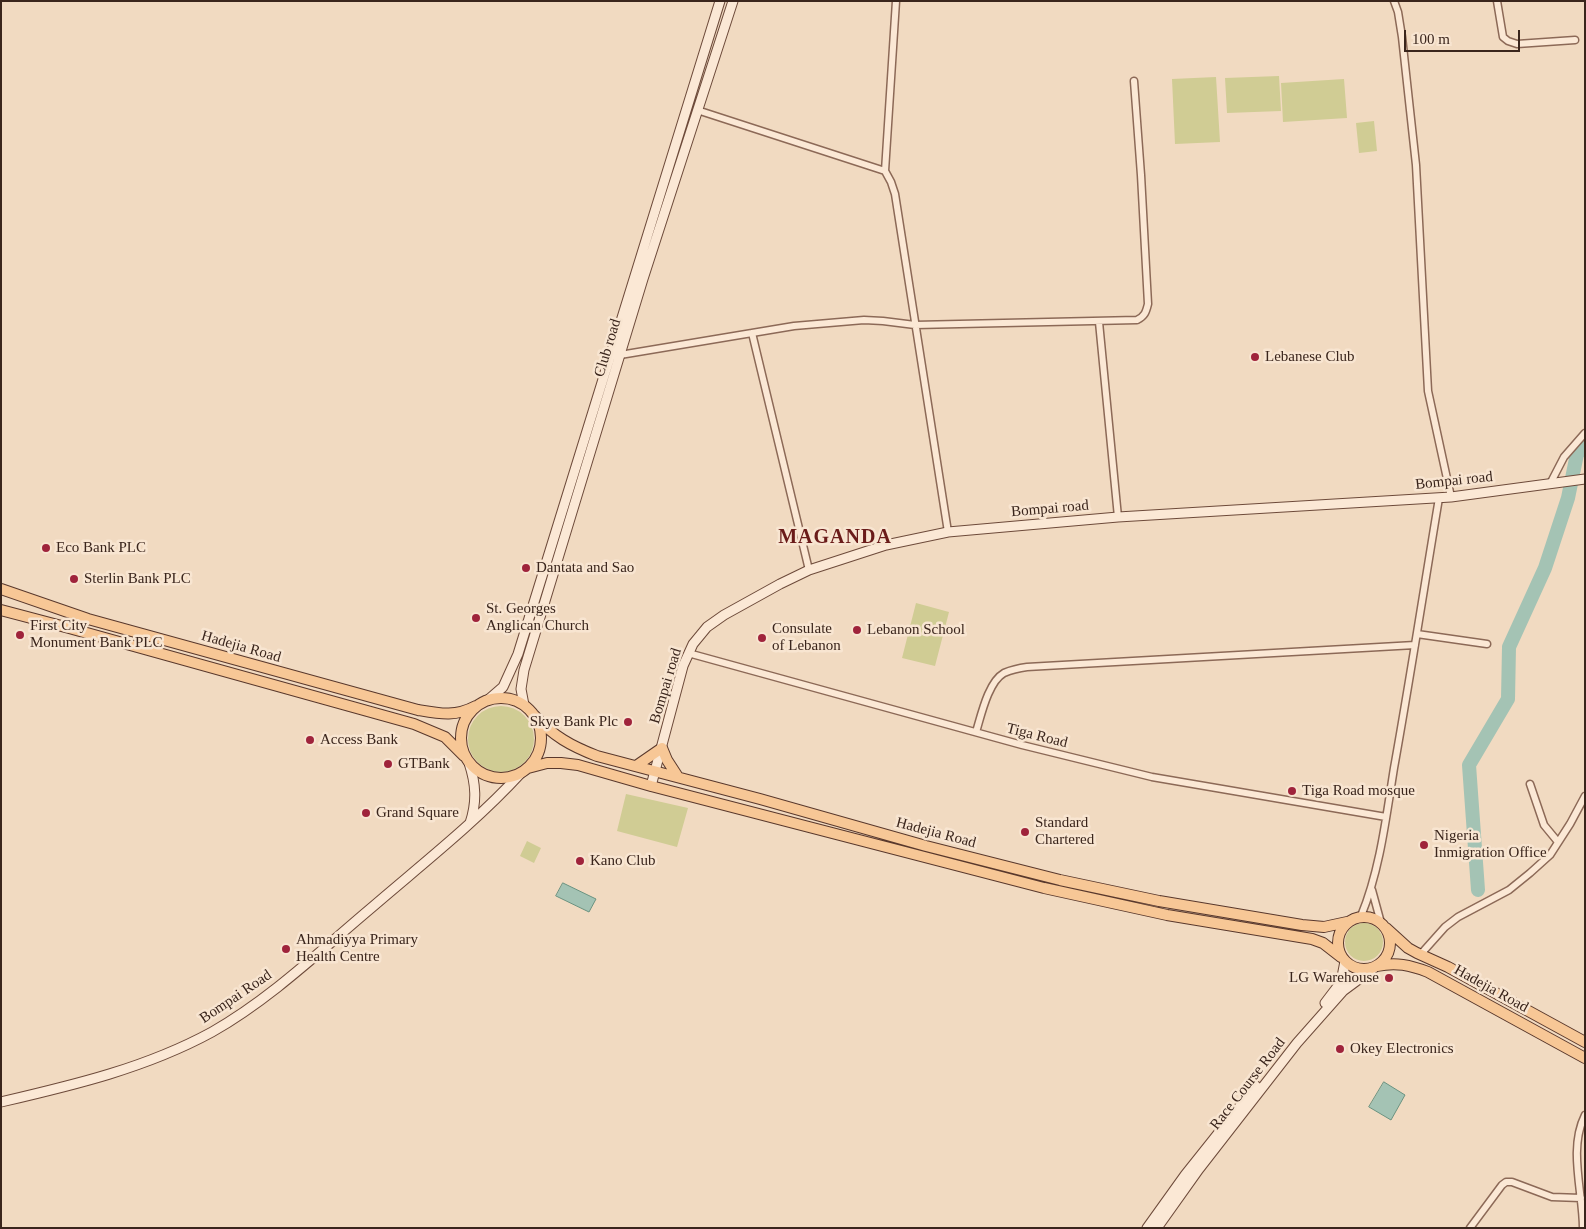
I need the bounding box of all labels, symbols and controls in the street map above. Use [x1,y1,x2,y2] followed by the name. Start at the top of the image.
[1406,20,1522,52] scale bar
[1412,31,1450,47] text: 100 m
[591,317,625,379] street label: Club road
[1265,348,1355,366] place label: Lebanese Club
[1249,351,1261,363] marker: Lebanese Club
[1414,468,1494,494] street label: Bompai road
[1010,497,1090,521] street label: Bompai road
[777,526,893,550] district label: MAGANDA
[56,539,146,557] place label: Eco Bank PLC
[40,542,52,554] marker: Eco Bank PLC
[536,559,634,577] place label: Dantata and Sao
[520,562,532,574] marker: Dantata and Sao
[84,570,191,588] place label: Sterlin Bank PLC
[68,573,80,585] marker: Sterlin Bank PLC
[486,600,589,635] place label: St. Georges Anglican Church
[470,612,482,624] marker: St. Georges Anglican Church
[30,617,163,652] place label: First City Monument Bank PLC
[772,620,841,655] place label: Consulate of Lebanon
[867,621,965,639] place label: Lebanon School
[851,624,863,636] marker: Lebanon School
[199,627,283,667] street label: Hadejia Road
[14,629,26,641] marker: First City Monument Bank PLC
[756,632,768,644] marker: Consulate of Lebanon
[646,646,686,726] street label: Bompai road
[530,713,618,731] place label: Skye Bank Plc
[622,716,634,728] marker: Skye Bank Plc
[1005,720,1069,752] street label: Tiga Road
[320,731,398,749] place label: Access Bank
[304,734,316,746] marker: Access Bank
[398,755,450,773] place label: GTBank
[382,758,394,770] marker: GTBank
[1302,782,1415,800] place label: Tiga Road mosque
[1286,785,1298,797] marker: Tiga Road mosque
[376,804,459,822] place label: Grand Square
[360,807,372,819] marker: Grand Square
[894,814,978,852] street label: Hadejia Road
[1035,814,1094,849] place label: Standard Chartered
[1019,826,1031,838] marker: Standard Chartered
[1434,827,1547,862] place label: Nigeria Inmigration Office
[1418,839,1430,851] marker: Nigeria Inmigration Office
[590,852,655,870] place label: Kano Club
[574,855,586,867] marker: Kano Club
[296,931,418,966] place label: Ahmadiyya Primary Health Centre
[280,943,292,955] marker: Ahmadiyya Primary Health Centre
[1451,961,1531,1017] street label: Hadejia Road
[197,966,275,1028] street label: Bompai Road
[1289,969,1379,987] place label: LG Warehouse
[1383,972,1395,984] marker: LG Warehouse
[1207,1034,1289,1134] street label: Race Course Road
[1350,1040,1454,1058] place label: Okey Electronics
[1334,1043,1346,1055] marker: Okey Electronics

